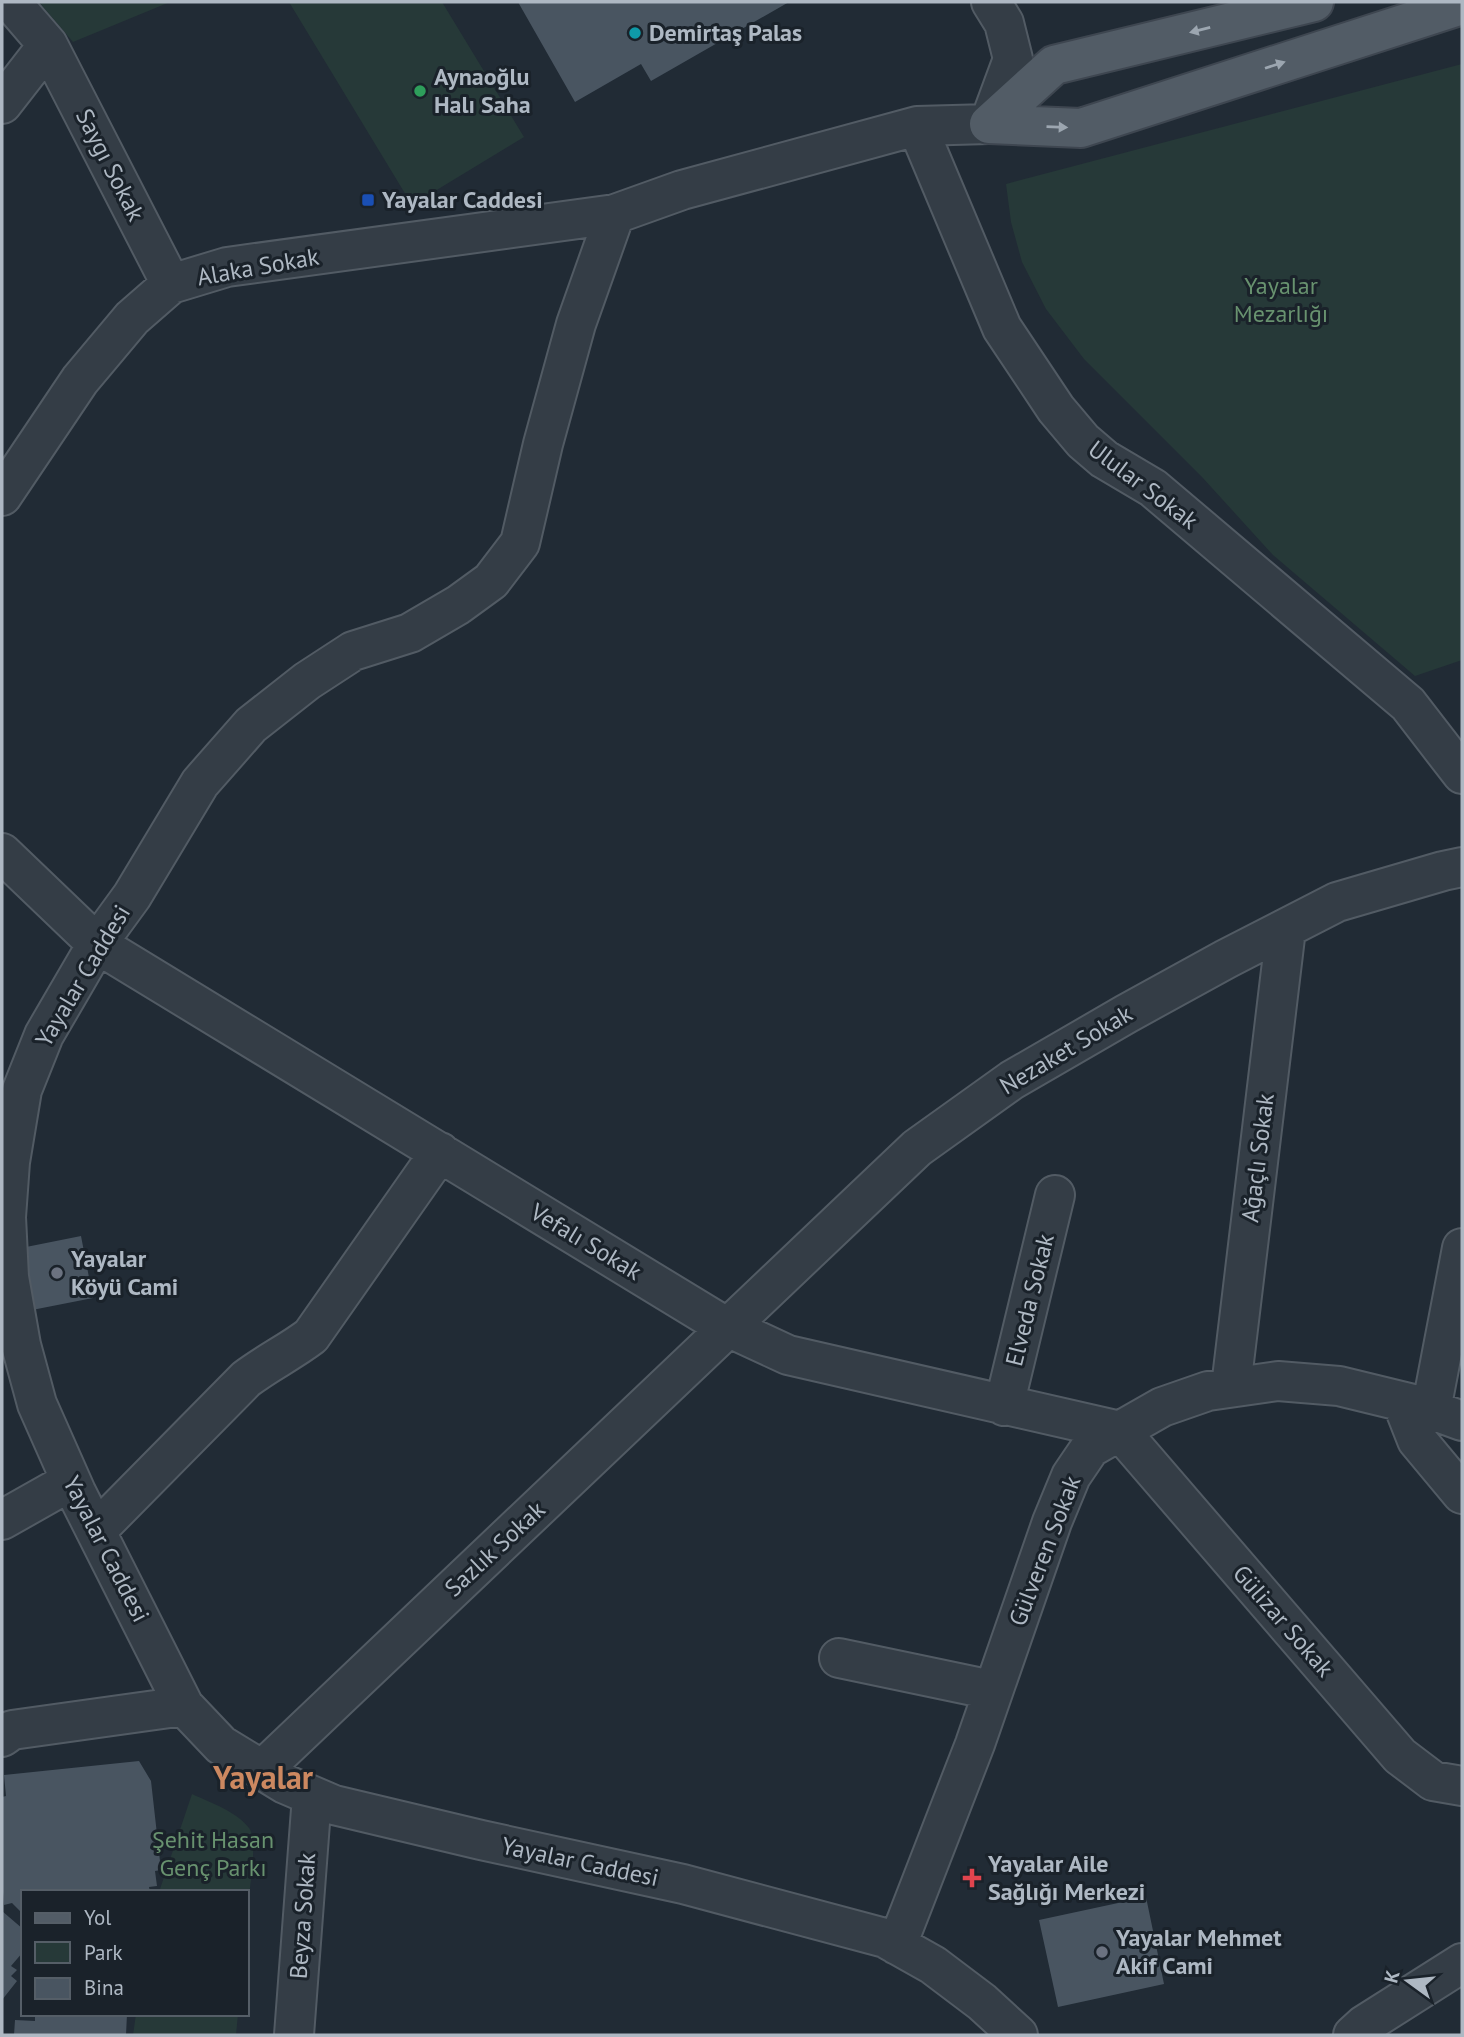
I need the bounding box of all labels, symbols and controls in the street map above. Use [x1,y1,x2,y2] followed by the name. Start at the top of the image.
[649,17,802,48] place label: Demirtaş Palas
[1189,24,1211,35] one-way arrow
[627,25,643,41] marker: Demirtaş Palas
[1264,60,1285,70] one-way arrow
[434,61,531,120] place label: Aynaoğlu Halı Saha
[412,83,428,99] marker: Aynaoğlu Halı Saha
[69,103,152,227] street label: Saygı Sokak
[1046,121,1068,132] one-way arrow
[381,184,543,215] place label: Yayalar Caddesi
[360,192,376,208] marker: Yayalar Caddesi
[195,240,322,292] street label: Alaka Sokak
[1234,270,1328,329] park label: Yayalar Mezarlığı
[1082,433,1205,536] street label: Ulular Sokak
[28,899,137,1052] street label: Yayalar Caddesi
[994,998,1138,1101] street label: Nezaket Sokak
[1234,1091,1281,1224] street label: Ağaçlı Sokak
[524,1196,648,1287] street label: Vefalı Sokak
[998,1230,1061,1369] street label: Elveda Sokak
[70,1243,178,1302] place label: Yayalar Köyü Cami
[49,1265,65,1281] marker: Yayalar Köyü Cami
[56,1471,157,1627] street label: Yayalar Caddesi
[1002,1471,1088,1630] street label: Gülveren Sokak
[438,1494,552,1603] street label: Sazlık Sokak
[1226,1558,1341,1684] street label: Gülizar Sokak
[212,1756,314,1798] district label: Yayalar
[152,1824,274,1883] park label: Şehit Hasan Genç Parkı
[499,1830,662,1893] street label: Yayalar Caddesi
[987,1848,1145,1907] place label: Yayalar Aile Sağlığı Merkezi
[283,1851,322,1980] street label: Beyza Sokak
[962,1868,982,1888] marker: Yayalar Aile Sağlığı Merkezi
[21,1890,248,2016] legend
[84,1904,111,1931] text: Yol
[1115,1922,1282,1981] place label: Yayalar Mehmet Akif Cami
[84,1939,123,1966] text: Park
[1094,1944,1110,1960] marker: Yayalar Mehmet Akif Cami
[1373,1946,1443,2016] north arrow
[1378,1968,1405,1985] text: K
[84,1974,124,2001] text: Bina

